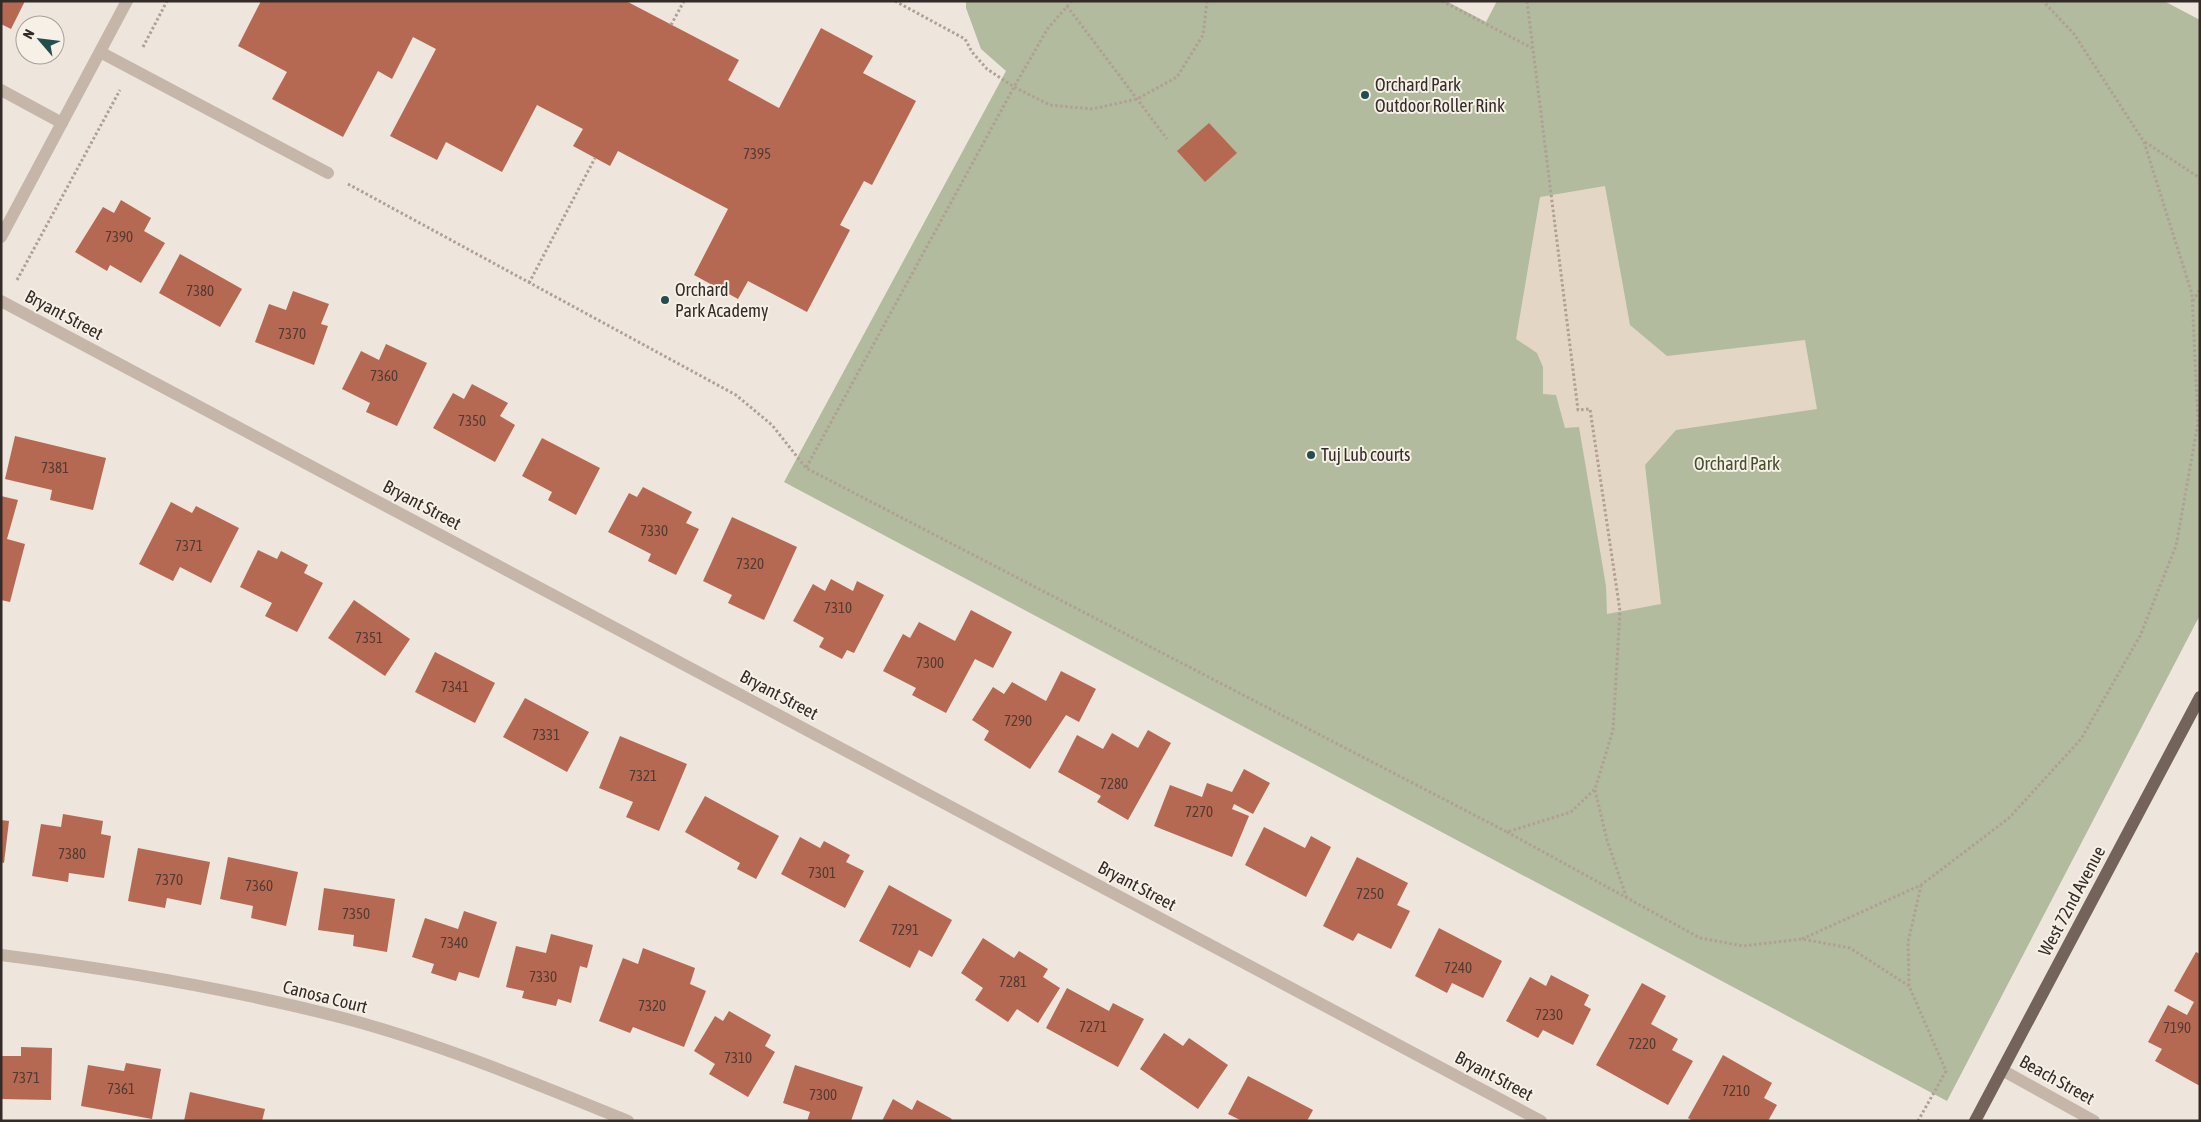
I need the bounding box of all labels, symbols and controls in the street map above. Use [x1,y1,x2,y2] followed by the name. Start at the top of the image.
[15,15,65,65] north arrow
[20,26,38,41] text: N
[1375,74,1505,116] place label: Orchard Park Outdoor Roller Rink
[1359,89,1371,101] marker: Orchard Park Outdoor Roller Rink
[743,145,771,162] house number: 7395
[105,228,133,245] house number: 7390
[675,279,768,321] place label: Orchard Park Academy
[186,282,214,299] house number: 7380
[22,285,107,344] street label: Bryant Street
[659,294,671,306] marker: Orchard Park Academy
[278,325,306,342] house number: 7370
[370,367,398,384] house number: 7360
[458,412,486,429] house number: 7350
[1321,444,1410,465] place label: Tuj Lub courts
[1305,449,1317,461] marker: Tuj Lub courts
[1694,453,1780,474] park label: Orchard Park
[41,459,69,476] house number: 7381
[380,475,465,534] street label: Bryant Street
[640,522,668,539] house number: 7330
[175,537,203,554] house number: 7371
[736,555,764,572] house number: 7320
[824,599,852,616] house number: 7310
[355,629,383,646] house number: 7351
[916,654,944,671] house number: 7300
[737,665,822,724] street label: Bryant Street
[441,678,469,695] house number: 7341
[1004,712,1032,729] house number: 7290
[532,726,560,743] house number: 7331
[629,767,657,784] house number: 7321
[1100,775,1128,792] house number: 7280
[1185,803,1213,820] house number: 7270
[2034,842,2109,959] street label: West 72nd Avenue
[58,845,86,862] house number: 7380
[1095,856,1180,915] street label: Bryant Street
[808,864,836,881] house number: 7301
[155,871,183,888] house number: 7370
[245,877,273,894] house number: 7360
[1356,885,1384,902] house number: 7250
[342,905,370,922] house number: 7350
[891,921,919,938] house number: 7291
[440,934,468,951] house number: 7340
[1444,959,1472,976] house number: 7240
[529,968,557,985] house number: 7330
[999,973,1027,990] house number: 7281
[281,976,370,1017] street label: Canosa Court
[638,997,666,1014] house number: 7320
[1535,1006,1563,1023] house number: 7230
[1079,1018,1107,1035] house number: 7271
[2163,1019,2191,1036] house number: 7190
[1628,1035,1656,1052] house number: 7220
[1452,1046,1537,1105] street label: Bryant Street
[724,1049,752,1066] house number: 7310
[2016,1050,2098,1109] street label: Beach Street
[12,1069,40,1086] house number: 7371
[107,1080,135,1097] house number: 7361
[1722,1082,1750,1099] house number: 7210
[809,1086,837,1103] house number: 7300

